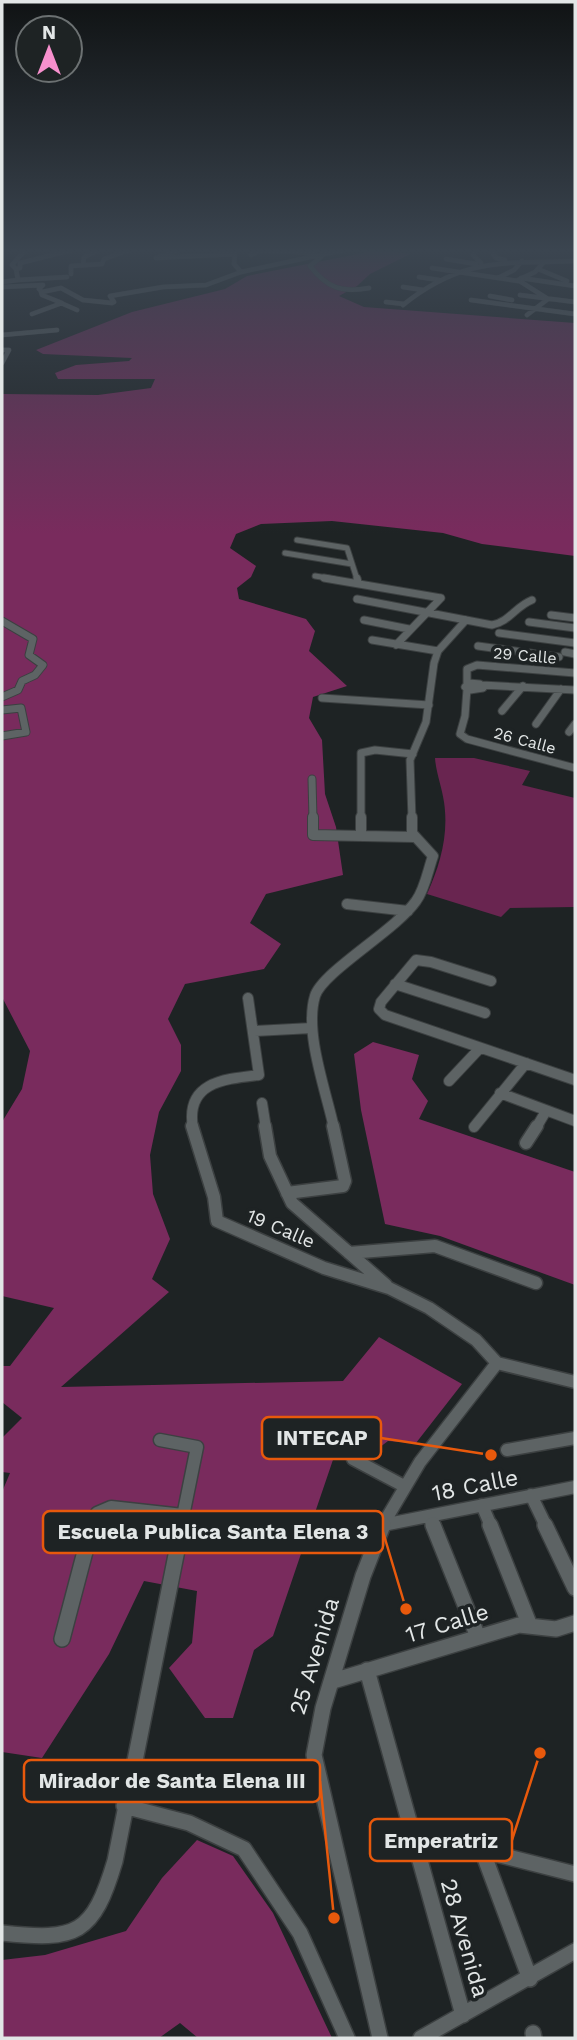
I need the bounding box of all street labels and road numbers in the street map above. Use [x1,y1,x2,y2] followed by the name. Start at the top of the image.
[492,643,558,668] street label: 29 Calle
[492,723,558,758] street label: 26 Calle
[243,1204,318,1253] street label: 19 Calle
[430,1464,520,1507] street label: 18 Calle
[284,1594,345,1718] street label: 25 Avenida
[402,1598,492,1649] street label: 17 Calle
[435,1876,494,2000] street label: 28 Avenida

